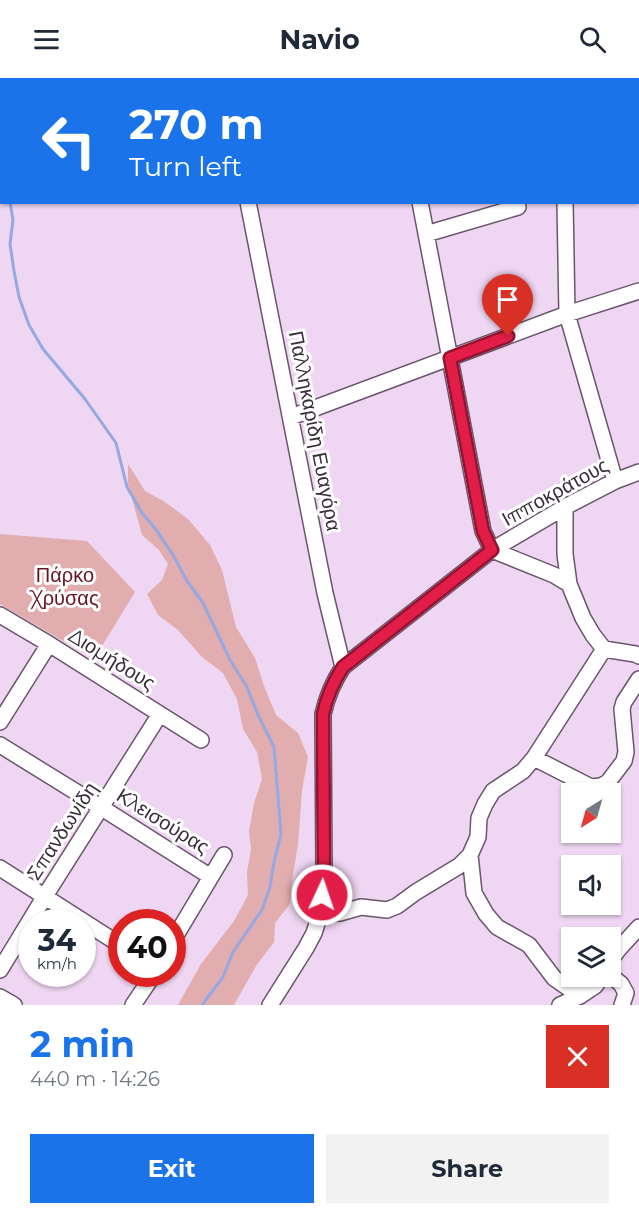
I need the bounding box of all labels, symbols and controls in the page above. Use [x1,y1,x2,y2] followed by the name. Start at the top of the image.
[30,23,63,56] icon: menu
[279,23,360,56] text: Navio
[576,23,609,56] icon: search
[129,98,263,150] text: 270 m
[30,102,108,180] icon: left
[129,150,242,183] text: Turn left
[482,274,533,336] pin
[491,283,524,316] icon: arrive
[284,329,346,533] street label: Παλληκαρίδη Ευαγόρα
[498,453,613,531] street label: Ιπποκράτους
[28,563,99,610] park label: Πάρκο Χρύσας
[64,623,160,695] street label: Διομήδους
[21,778,103,884] street label: Σπανδωνίδη
[112,783,214,859] street label: Κλεισούρας
[561,783,621,843] north arrow
[561,783,621,987] map controls
[561,855,621,915] button: sound
[290,863,354,927] position arrow
[108,909,186,987] speed limit sign: 40
[38,922,76,959] text: 34
[561,927,621,987] button: layers
[37,954,77,973] text: km/h
[30,1022,135,1066] text: 2 min
[546,1025,609,1088] button: close
[30,1067,160,1091] text: 440 m · 14:26
[30,1134,314,1203] button: Exit
[326,1134,609,1203] button: Share

